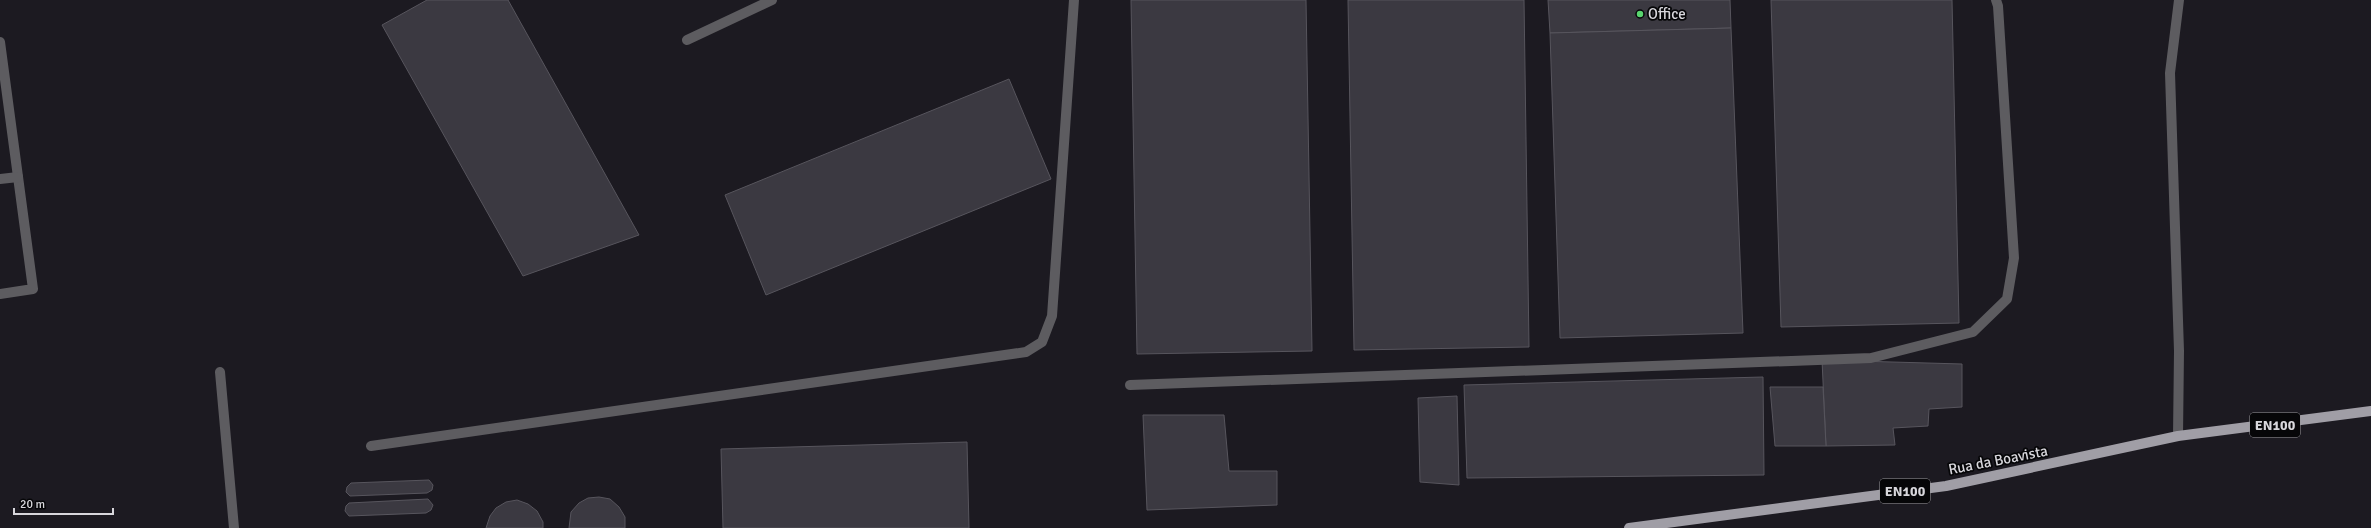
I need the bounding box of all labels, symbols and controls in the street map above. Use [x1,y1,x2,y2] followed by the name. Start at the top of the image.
[1648,5,1686,23] place label: Office
[1635,9,1645,19] marker: Office
[2250,413,2300,437] road number: EN100
[1947,442,2049,478] street label: Rua da Boavista
[1880,479,1930,503] road number: EN100
[14,490,113,516] scale bar
[20,497,45,512] text: 20 m

